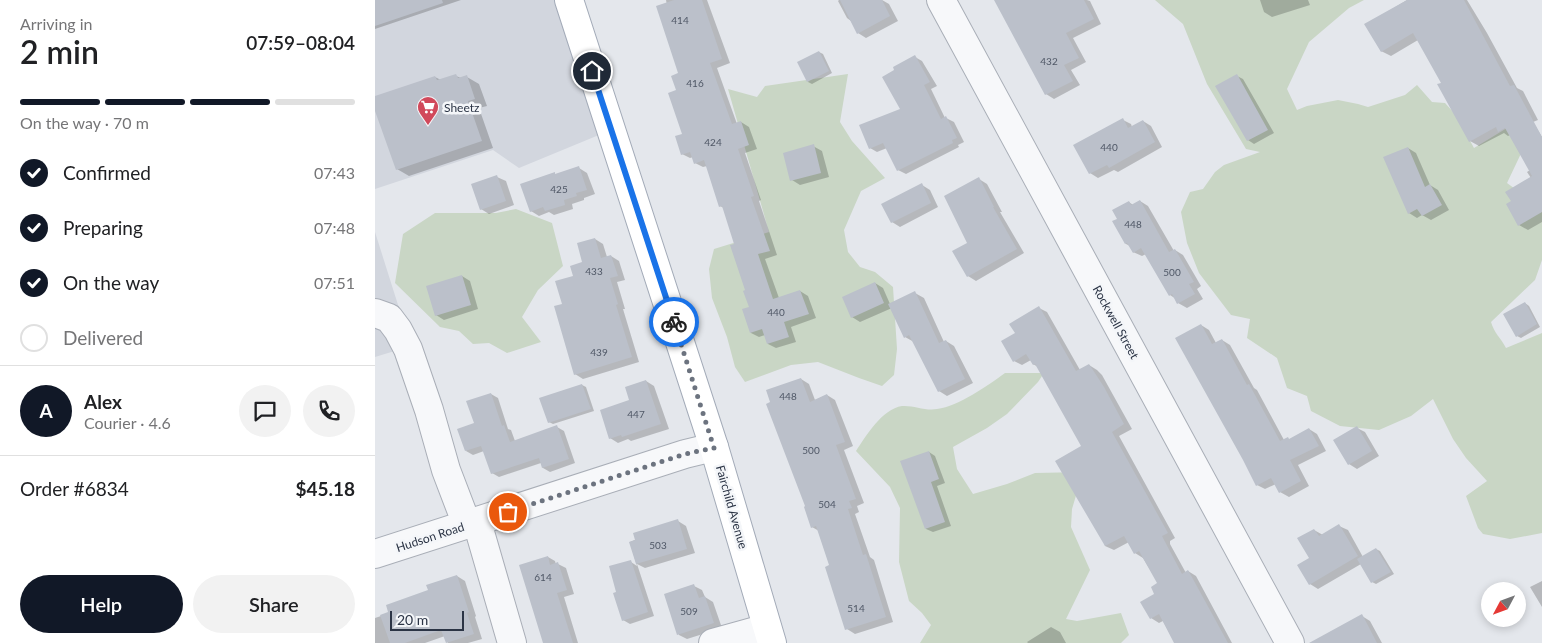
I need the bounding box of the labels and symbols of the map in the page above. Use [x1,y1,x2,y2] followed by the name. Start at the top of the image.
[671,14,689,26] house number: 414
[571,50,613,92] pin
[1040,55,1058,67] house number: 432
[686,77,704,89] house number: 416
[416,95,440,126] supermarket icon: Sheetz
[444,100,480,115] place label: Sheetz
[704,136,722,148] house number: 424
[1100,141,1118,153] house number: 440
[550,183,568,195] house number: 425
[1124,218,1142,230] house number: 448
[585,265,603,277] house number: 433
[1163,266,1181,278] house number: 500
[1090,283,1143,362] street label: Rockwell Street
[649,297,699,347] courier
[767,306,785,318] house number: 440
[590,346,608,358] house number: 439
[779,390,797,402] house number: 448
[627,408,645,420] house number: 447
[802,444,820,456] house number: 500
[713,464,751,550] street label: Fairchild Avenue
[487,491,529,533] pin
[818,498,836,510] house number: 504
[394,519,466,555] street label: Hudson Road
[649,539,667,551] house number: 503
[534,571,552,583] house number: 614
[1481,582,1526,628] north arrow
[847,602,865,614] house number: 514
[680,605,698,617] house number: 509
[390,608,464,631] scale bar

